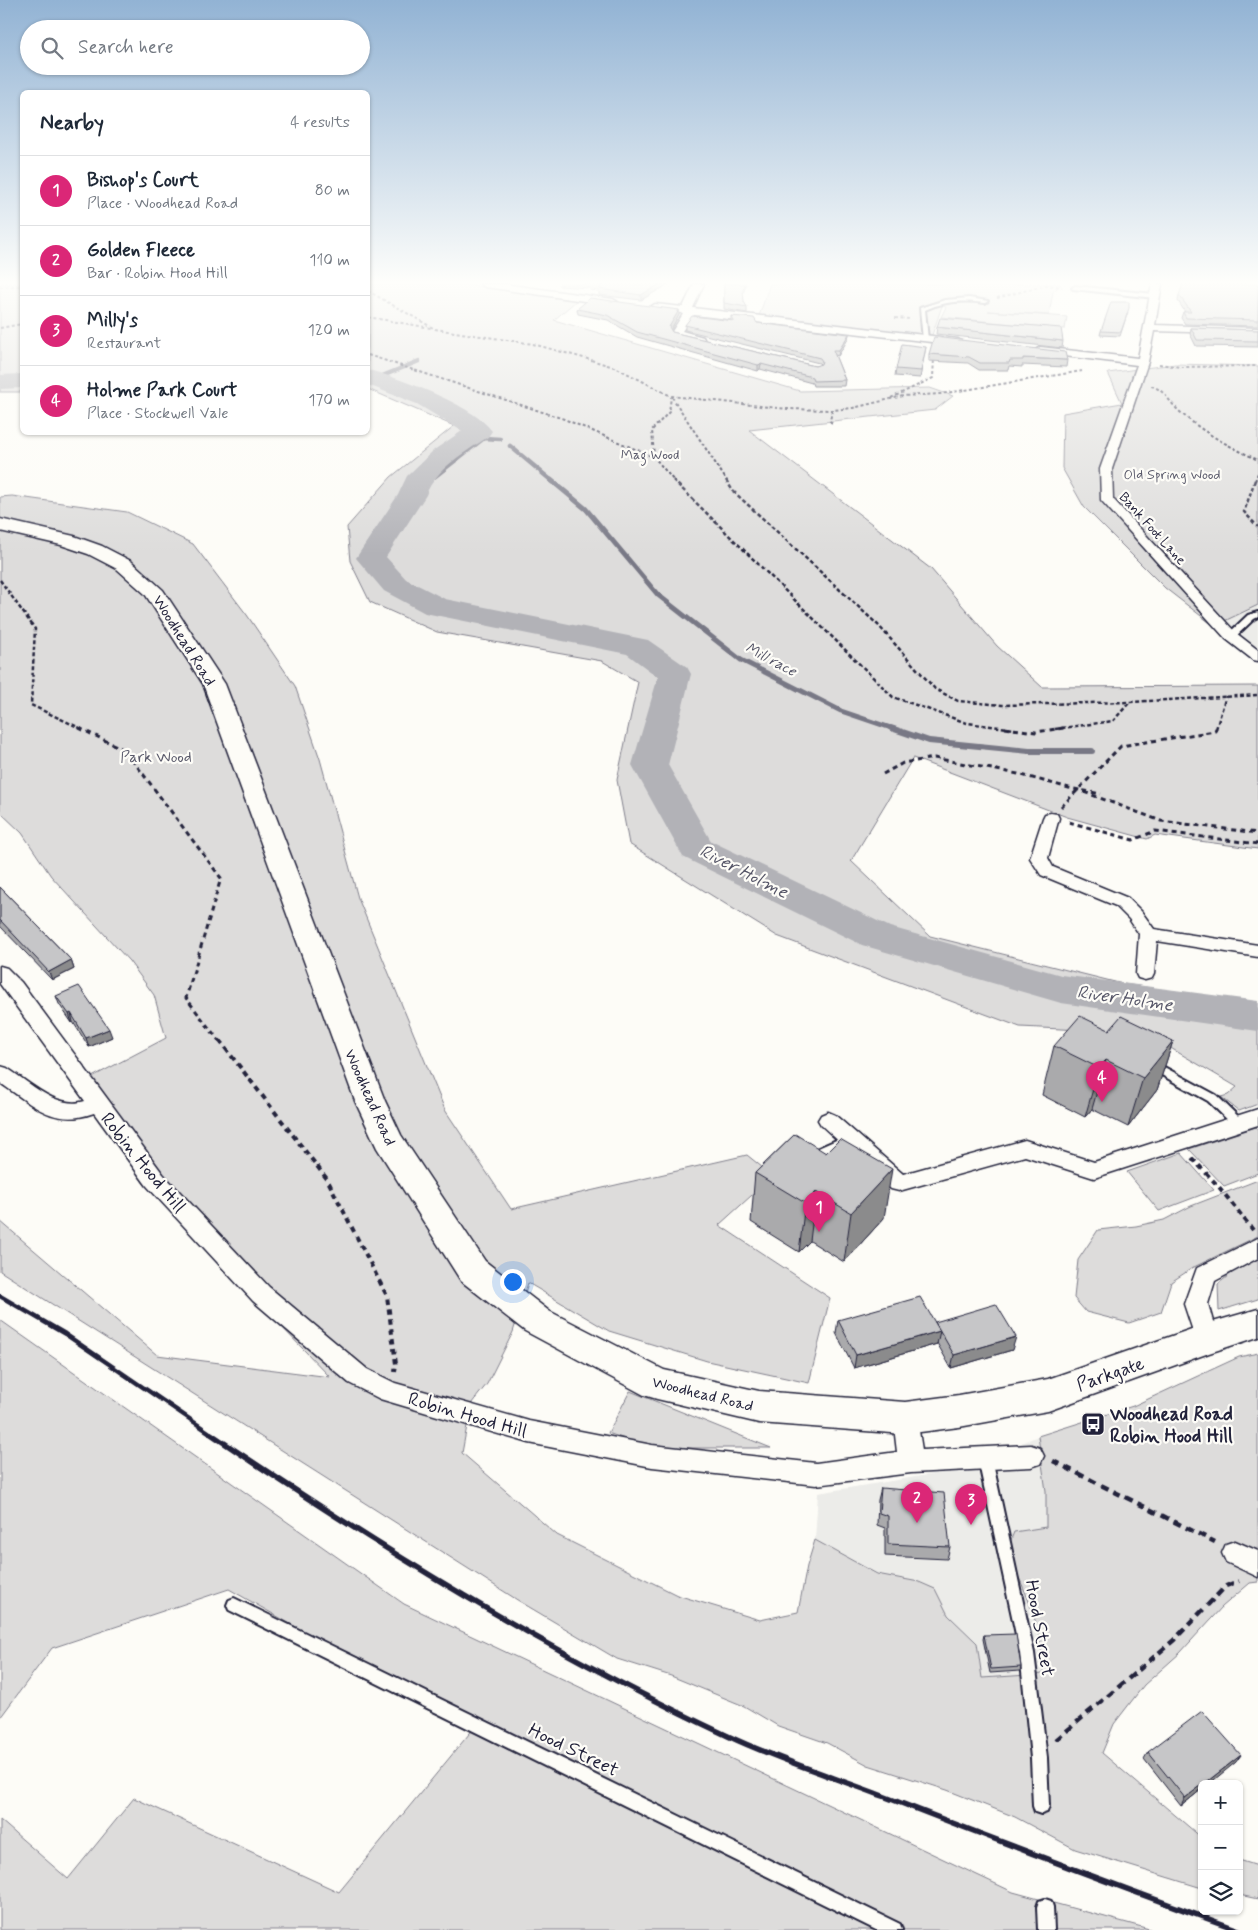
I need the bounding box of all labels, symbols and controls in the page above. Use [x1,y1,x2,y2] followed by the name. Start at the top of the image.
[20,20,370,75] search box
[38,34,66,62] icon: search
[78,35,174,60] text: Search here
[40,109,104,137] text: Nearby
[290,112,350,133] text: 4 results
[87,168,199,193] text: Bishop's Court
[52,180,60,201] text: 1
[315,180,350,201] text: 80 m
[87,193,238,214] text: Place · Woodhead Road
[87,238,195,263] text: Golden Fleece
[52,250,60,271] text: 2
[309,250,350,271] text: 110 m
[87,263,228,284] text: Bar · Robin Hood Hill
[87,308,138,333] text: Milly's
[52,320,60,341] text: 3
[308,320,350,341] text: 120 m
[87,333,161,354] text: Restaurant
[87,378,237,403] text: Holme Park Court
[51,390,61,411] text: 4
[308,390,350,411] text: 170 m
[87,403,229,424] text: Place · Stockwell Vale
[621,446,679,466] park label: Mag Wood
[1123,466,1221,484] park label: Old Spring Wood
[1115,488,1190,569] street label: Bank Foot Lane
[147,591,220,690] street label: Woodhead Road
[742,638,801,682] water label: Mill race
[120,747,192,768] park label: Park Wood
[695,839,793,905] water label: River Holme
[1076,980,1175,1018] water label: River Holme
[339,1046,400,1149] street label: Woodhead Road
[1086,1061,1118,1102] pin: 4
[95,1107,191,1219] street label: Robin Hood Hill
[803,1191,835,1232] pin: 1
[500,1269,526,1295] your location
[1073,1351,1148,1399] street label: Parkgate
[650,1372,755,1417] street label: Woodhead Road
[405,1387,530,1444] street label: Robin Hood Hill
[1109,1402,1233,1449] place label: Woodhead Road Robin Hood Hill
[1080,1411,1106,1437] bus stop icon: Woodhead Road Robin Hood Hill
[901,1482,933,1523] pin: 2
[955,1484,987,1525] pin: 3
[1019,1578,1060,1679] street label: Hood Street
[524,1718,623,1783] street label: Hood Street
[1198,1780,1243,1915] map controls
[1198,1780,1243,1825] button: +
[1198,1825,1243,1870] button: −
[1198,1870,1243,1915] button: layers

